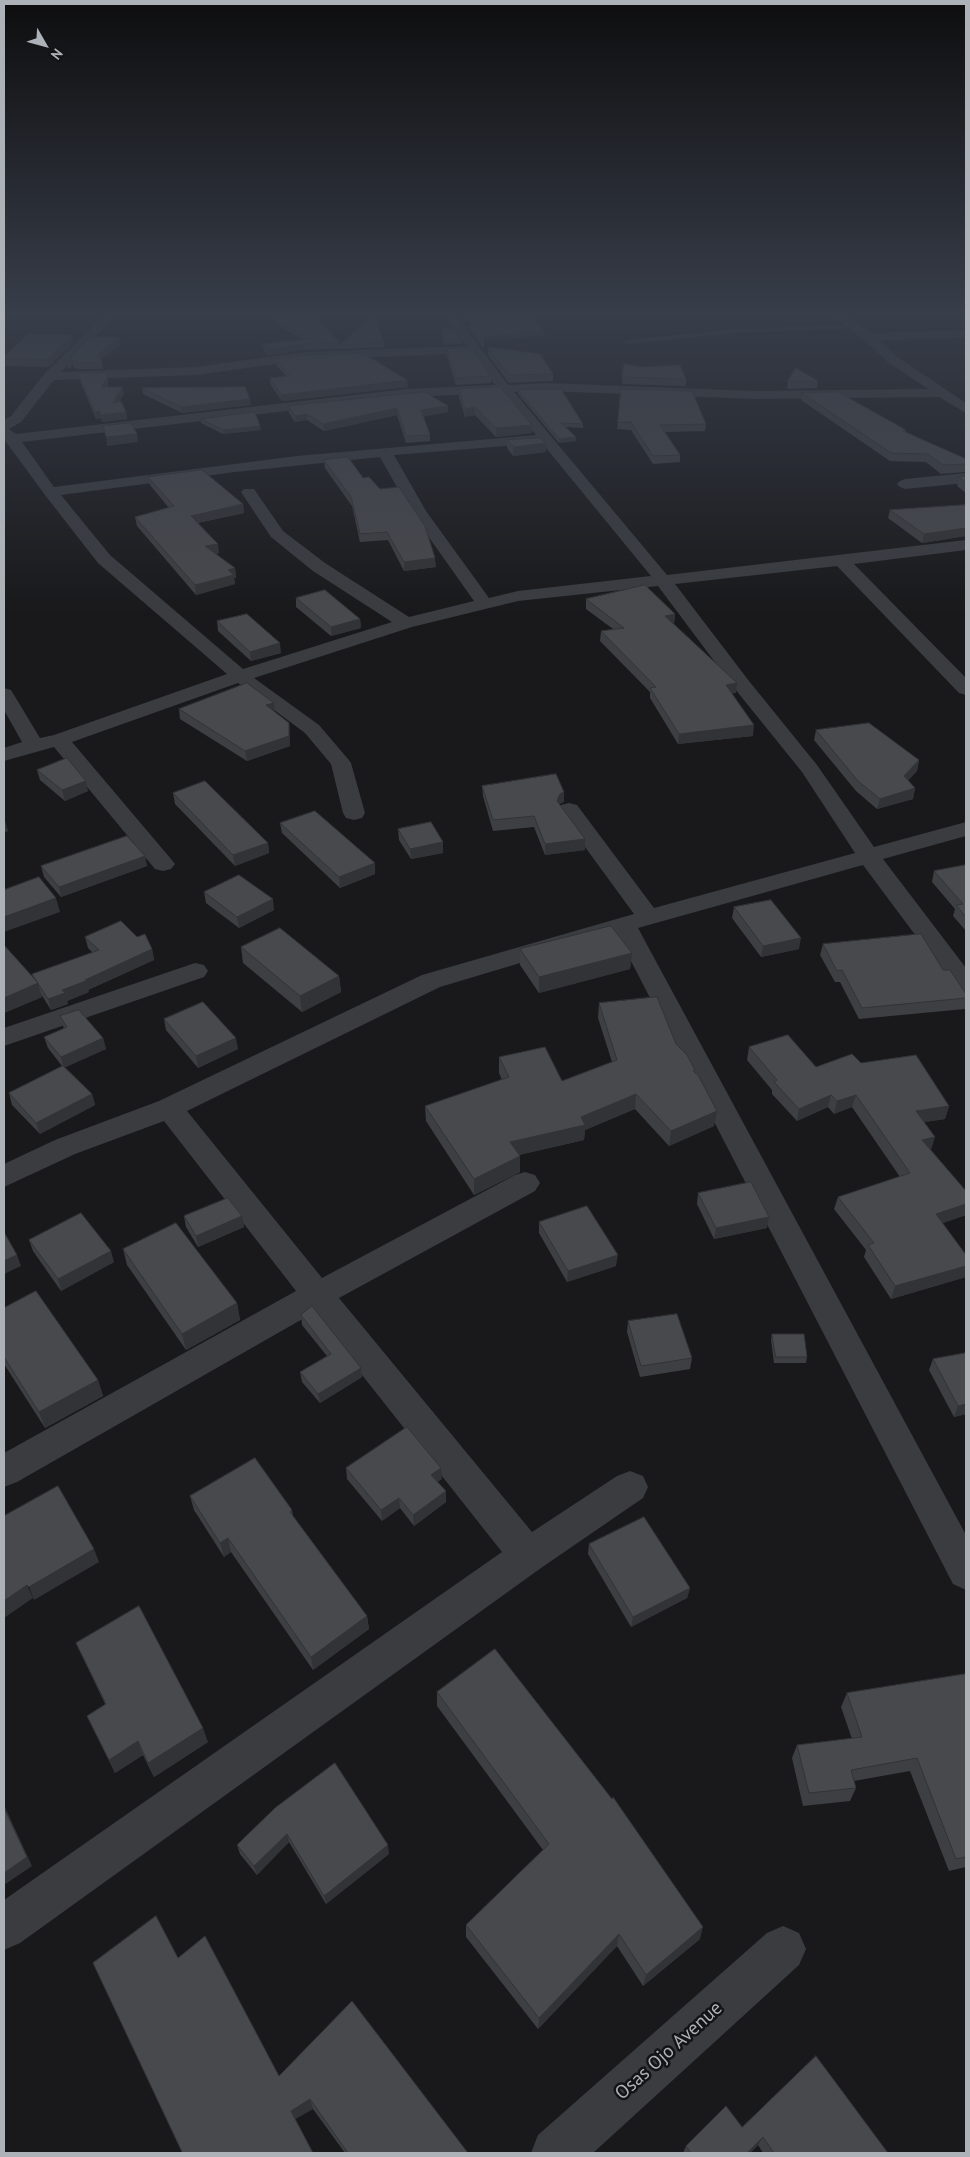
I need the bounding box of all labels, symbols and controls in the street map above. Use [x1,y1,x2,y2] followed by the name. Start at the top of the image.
[20,20,70,70] north arrow
[47,45,67,63] text: N
[611,1997,727,2105] street label: Osas Ojo Avenue

